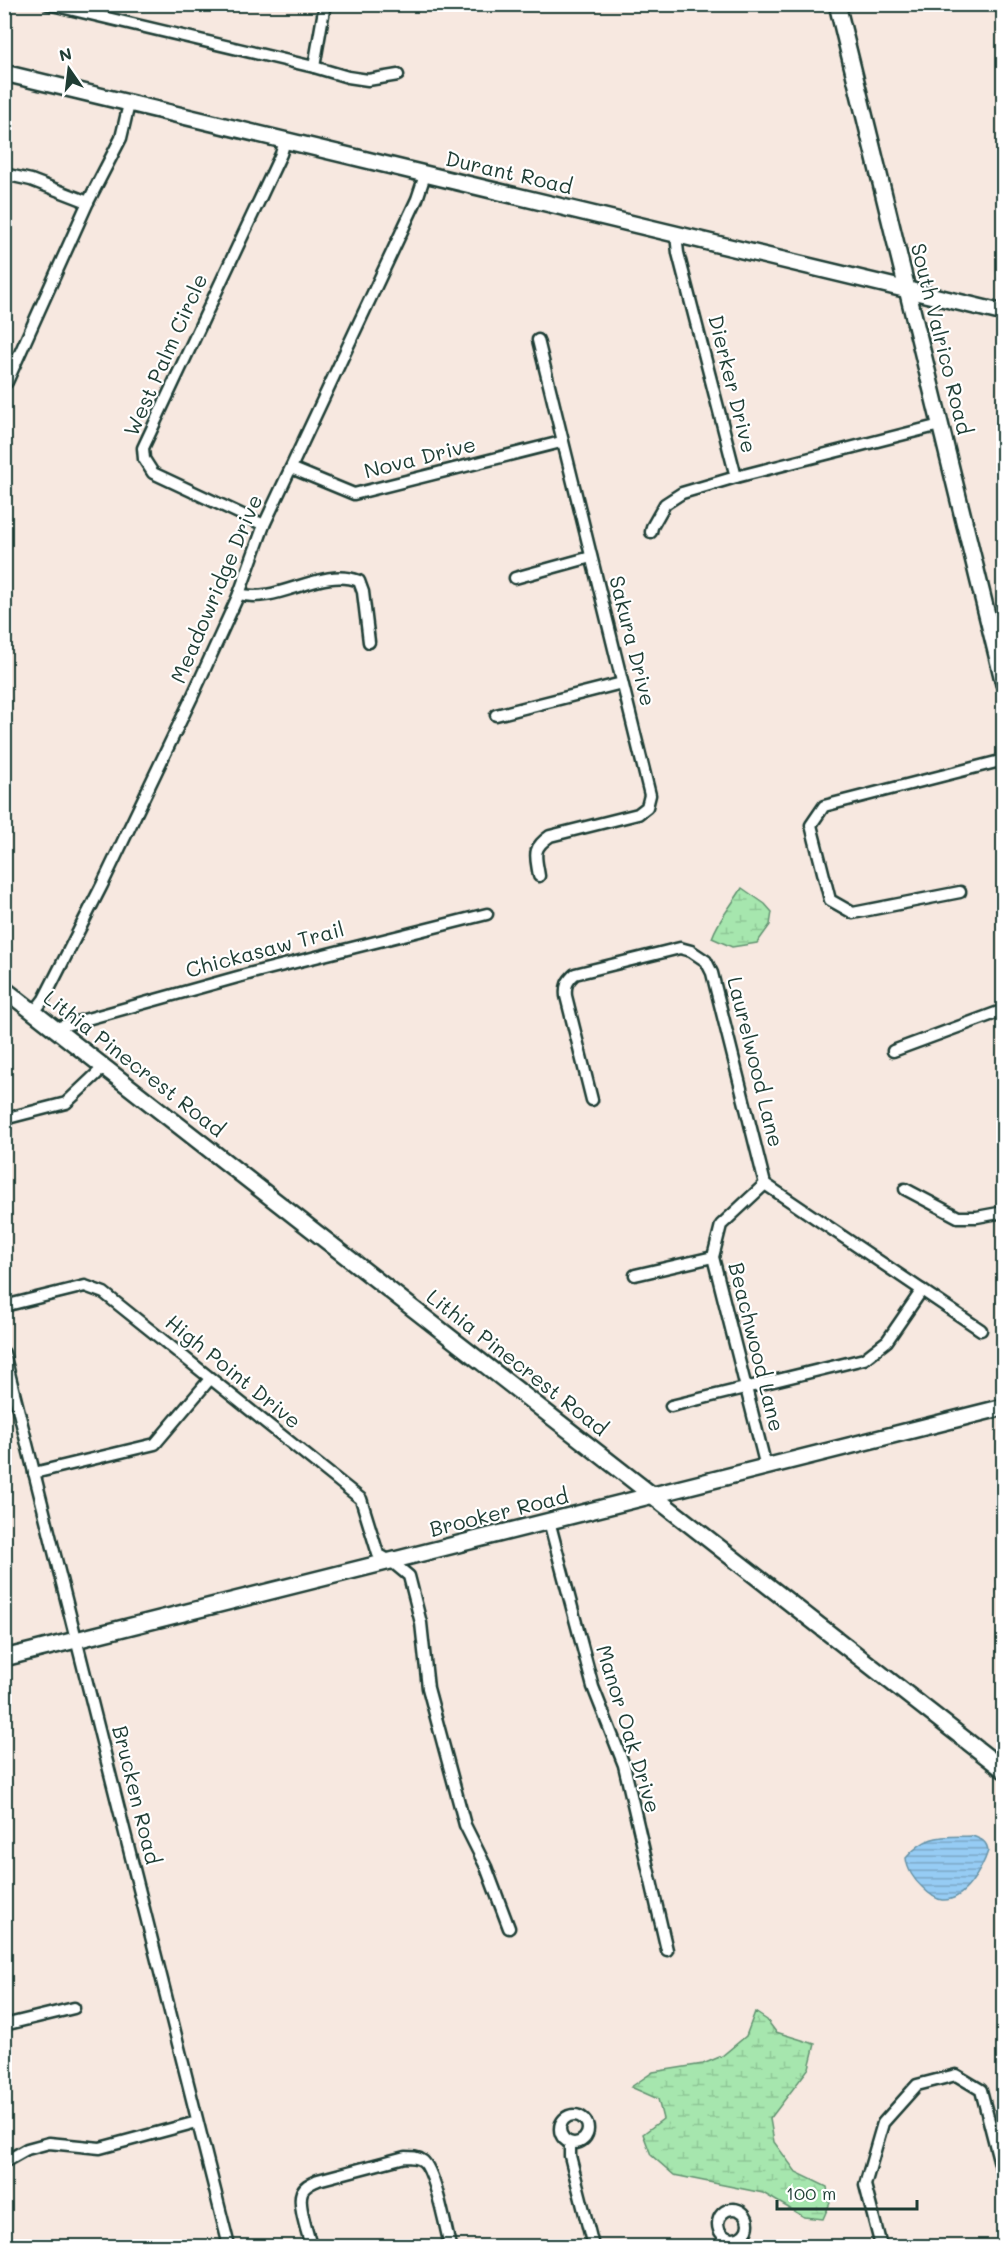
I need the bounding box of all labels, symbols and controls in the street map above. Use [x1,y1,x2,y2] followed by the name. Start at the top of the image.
[39,39,99,99] north arrow
[57,42,74,66] text: N
[443,144,575,199] street label: Durant Road
[906,240,979,437] street label: South Valrico Road
[117,269,213,440] street label: West Palm Circle
[703,312,764,455] street label: Dierker Drive
[361,430,478,483] street label: Nova Drive
[164,490,268,687] street label: Meadowridge Drive
[604,573,663,709] street label: Sakura Drive
[182,914,347,983] street label: Chickasaw Trail
[722,974,791,1150] street label: Laurelwood Lane
[39,984,231,1142] street label: Lithia Pinecrest Road
[723,1259,792,1434] street label: Beachwood Lane
[422,1283,614,1441] street label: Lithia Pinecrest Road
[161,1308,307,1434] street label: High Point Drive
[426,1481,571,1542] street label: Brooker Road
[591,1641,668,1816] street label: Manor Oak Drive
[107,1722,168,1867] street label: Brucken Road
[777,2173,916,2211] scale bar
[786,2181,836,2205] text: 100 m

